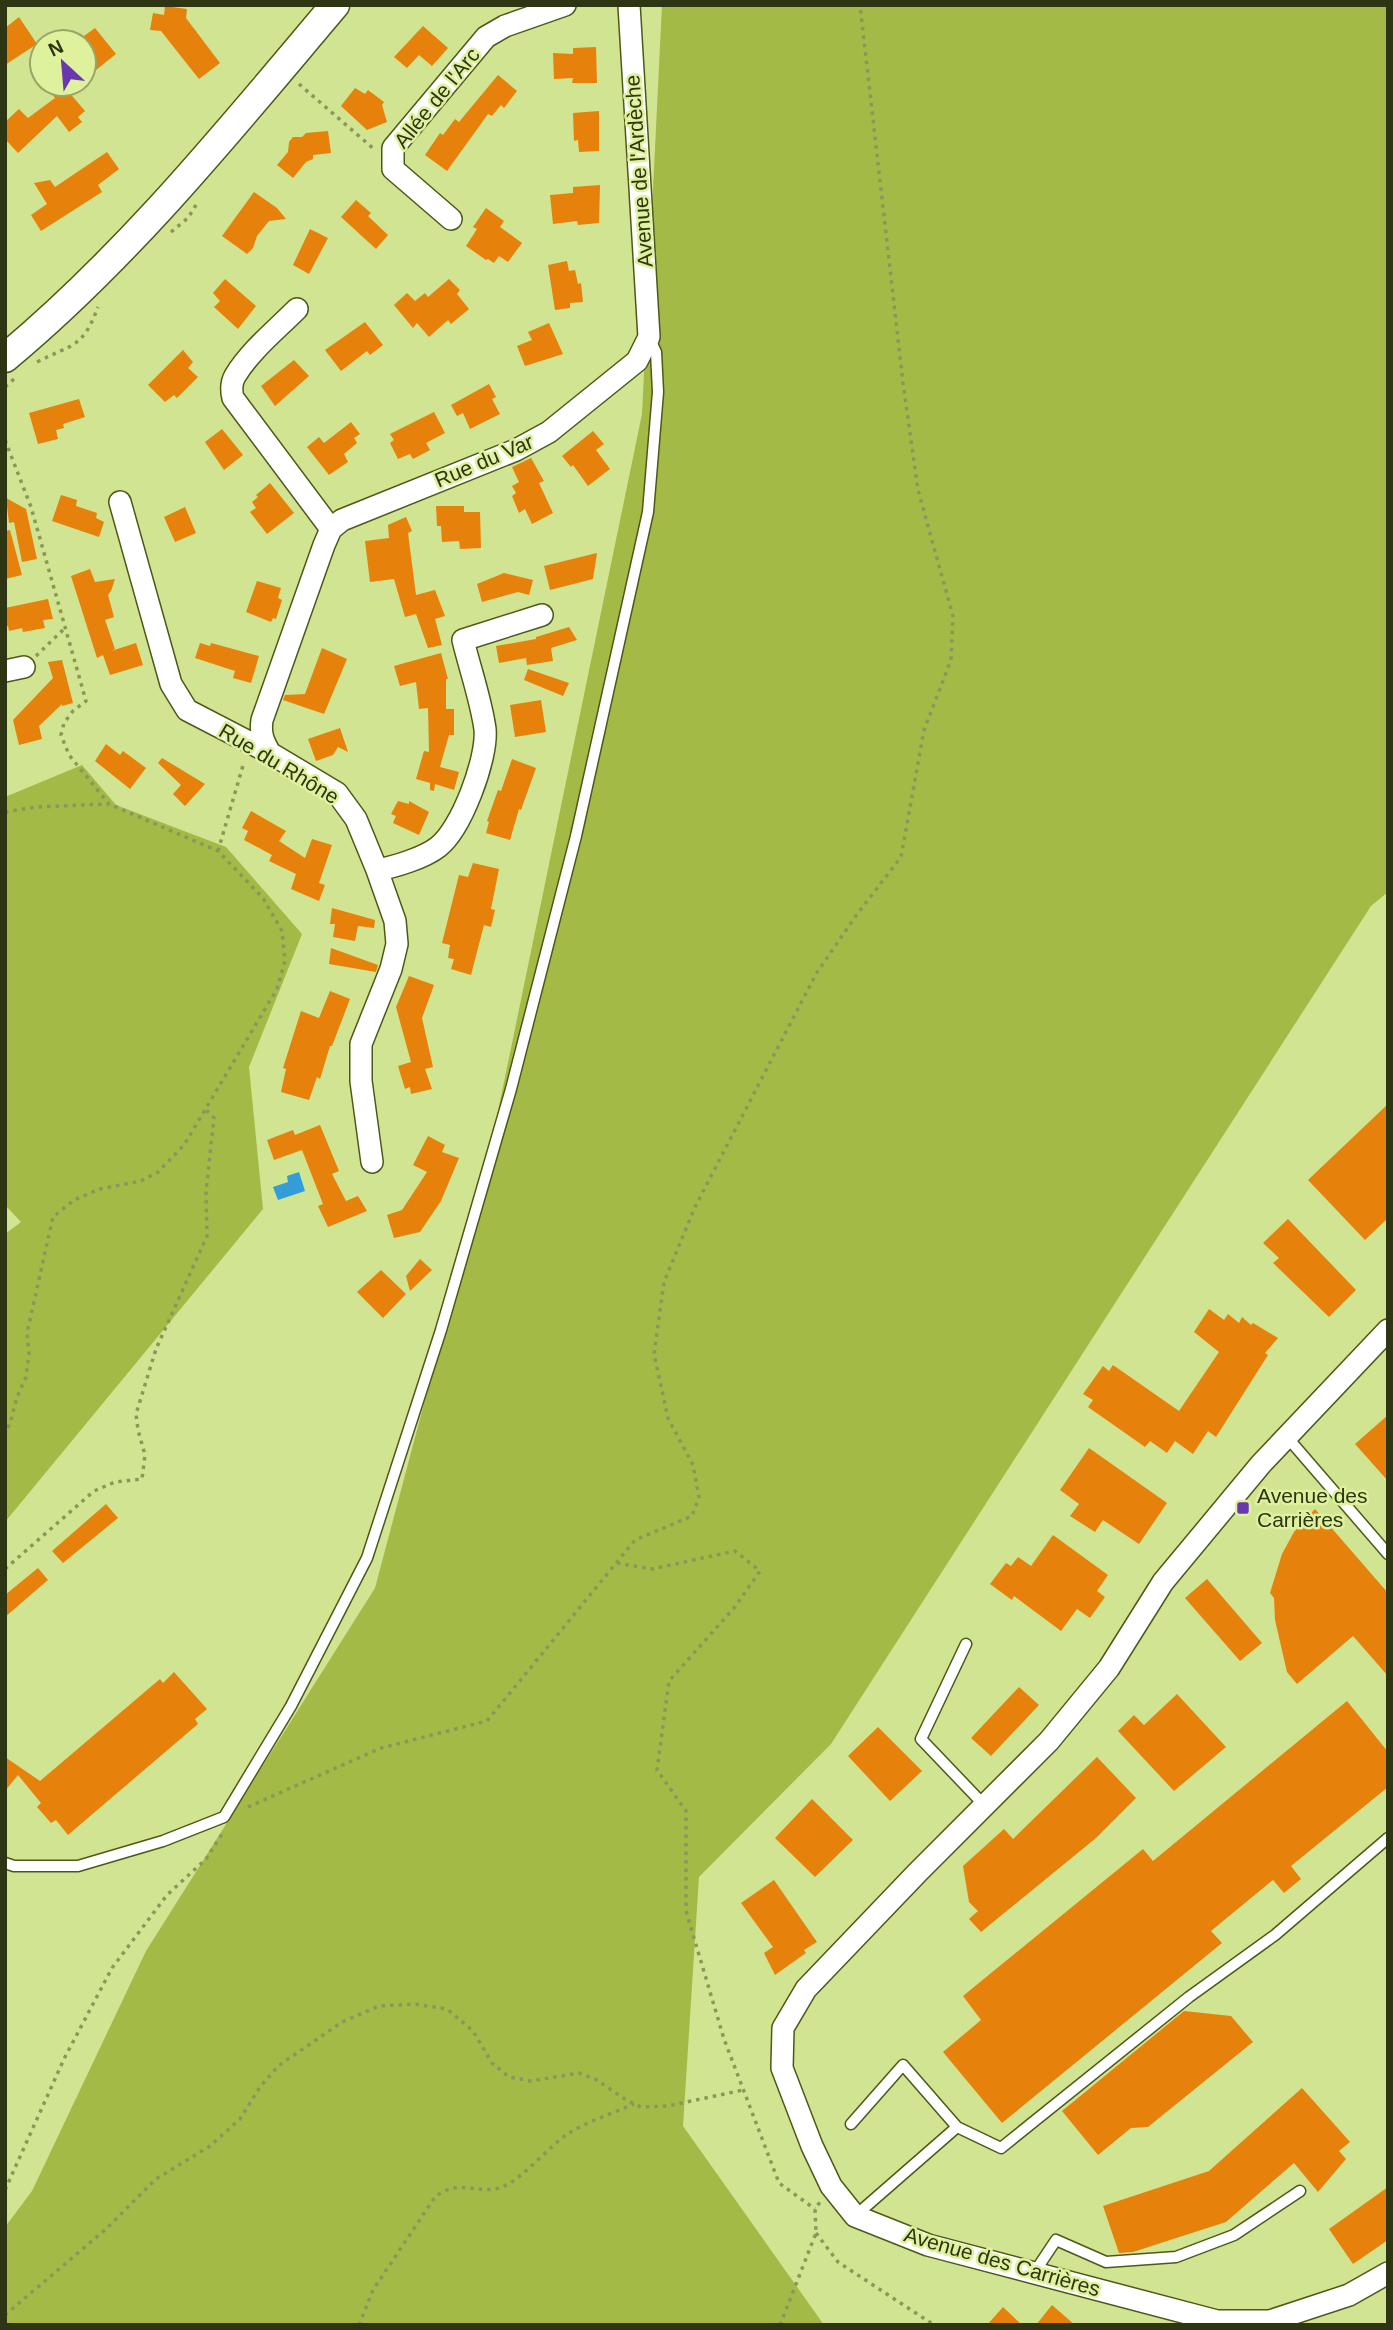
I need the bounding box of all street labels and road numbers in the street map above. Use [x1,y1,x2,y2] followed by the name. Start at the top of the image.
[389,43,484,152] street label: Allée de l'Arc
[620,74,657,268] street label: Avenue de l'Ardèche
[431,430,536,492] street label: Rue du Var
[215,719,343,808] street label: Rue du Rhône
[902,2223,1103,2301] street label: Avenue des Carrières

